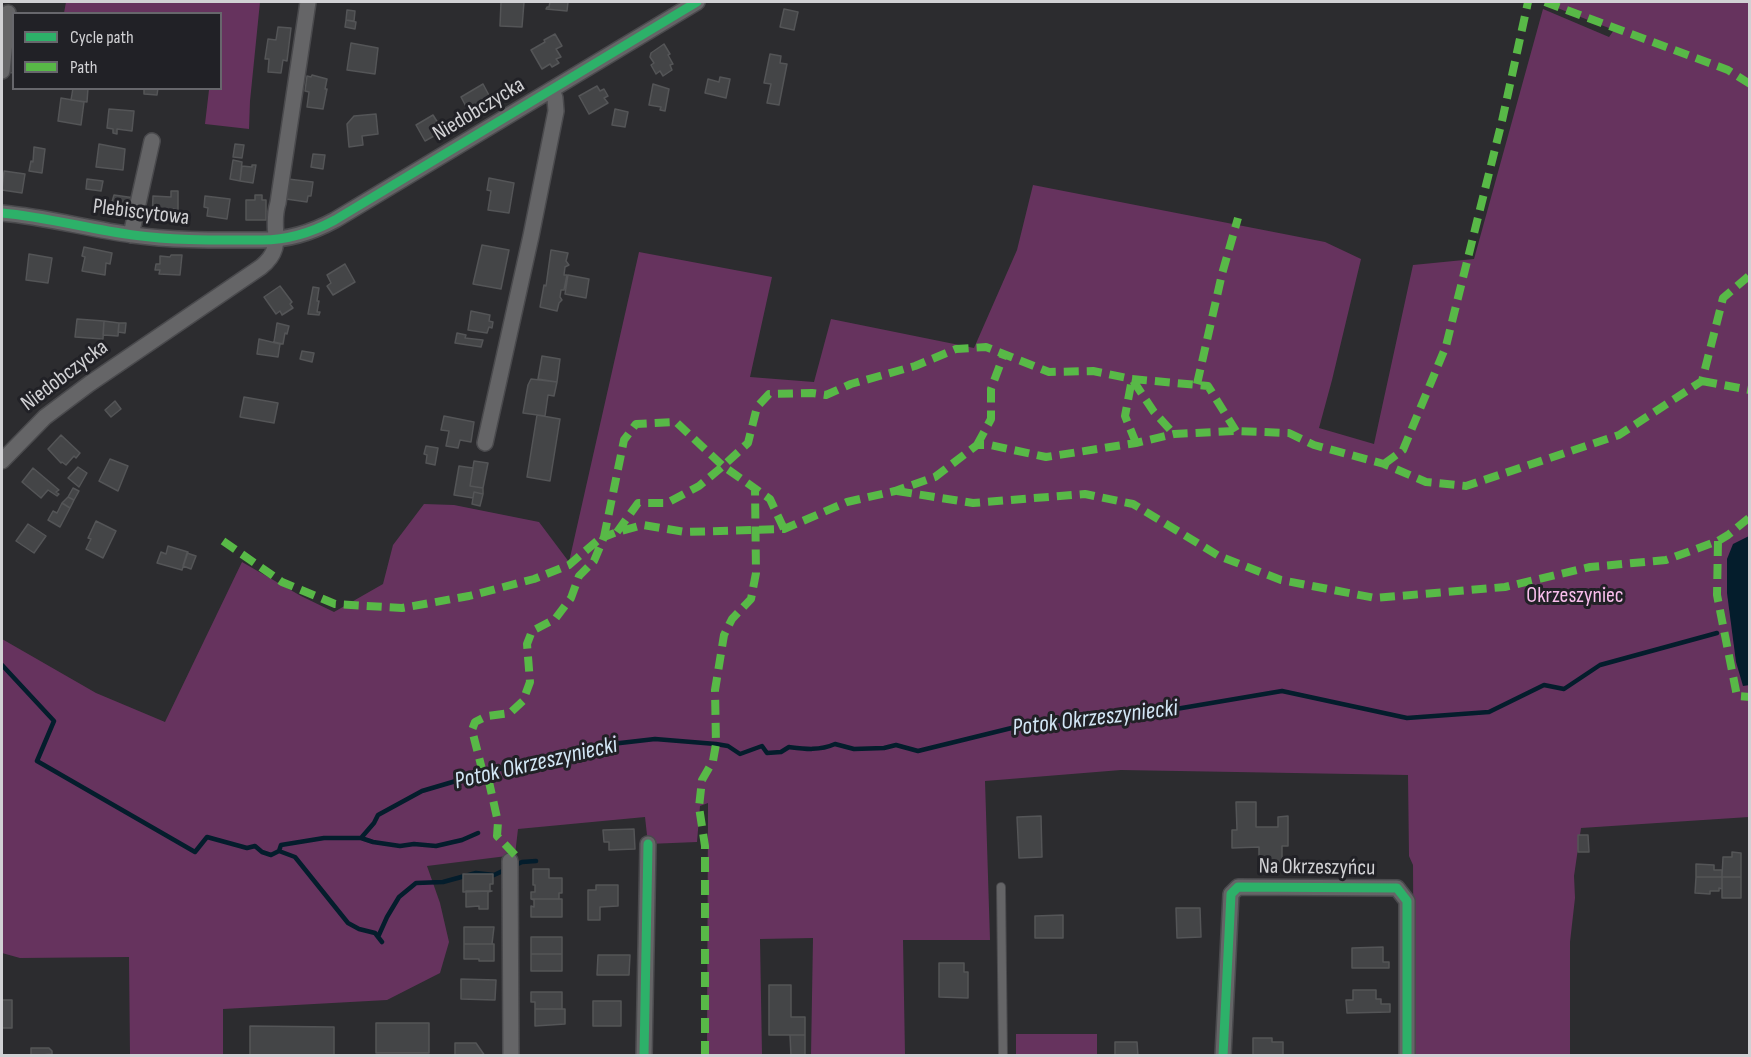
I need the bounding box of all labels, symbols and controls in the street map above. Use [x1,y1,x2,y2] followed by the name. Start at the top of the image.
[12,12,222,90] legend
[70,27,134,48] text: Cycle path
[70,57,98,78] text: Path
[428,72,530,148] street label: Niedobczycka
[91,194,191,232] street label: Plebiscytowa
[16,335,114,417] street label: Niedobczycka
[1526,583,1624,609] park label: Okrzeszyniec
[1011,695,1179,743] water label: Potok Okrzeszyniecki
[452,731,620,797] water label: Potok Okrzeszyniecki
[1258,854,1376,882] street label: Na Okrzeszyńcu

